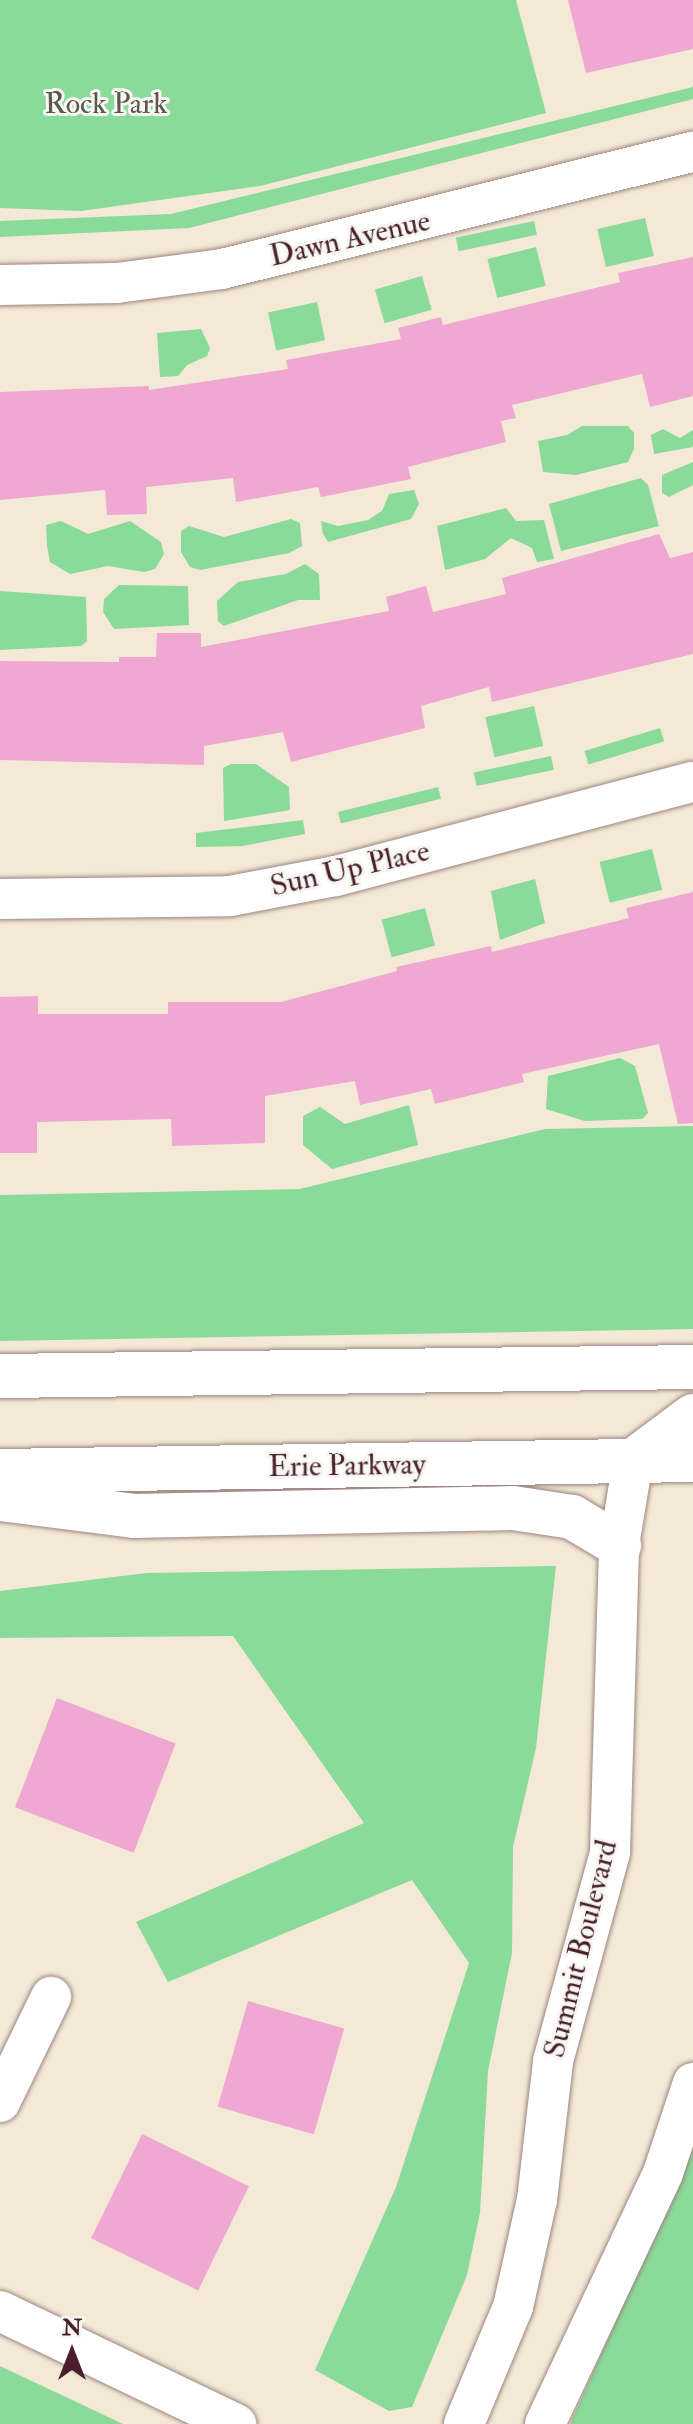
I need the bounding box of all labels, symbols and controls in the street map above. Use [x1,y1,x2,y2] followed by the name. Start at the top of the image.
[44,86,168,122] park label: Rock Park
[266,203,434,275] street label: Dawn Avenue
[267,833,433,905] street label: Sun Up Place
[268,1447,426,1485] street label: Erie Parkway
[537,1836,625,2062] street label: Summit Boulevard
[32,2312,112,2392] north arrow
[62,2314,82,2342] text: N

